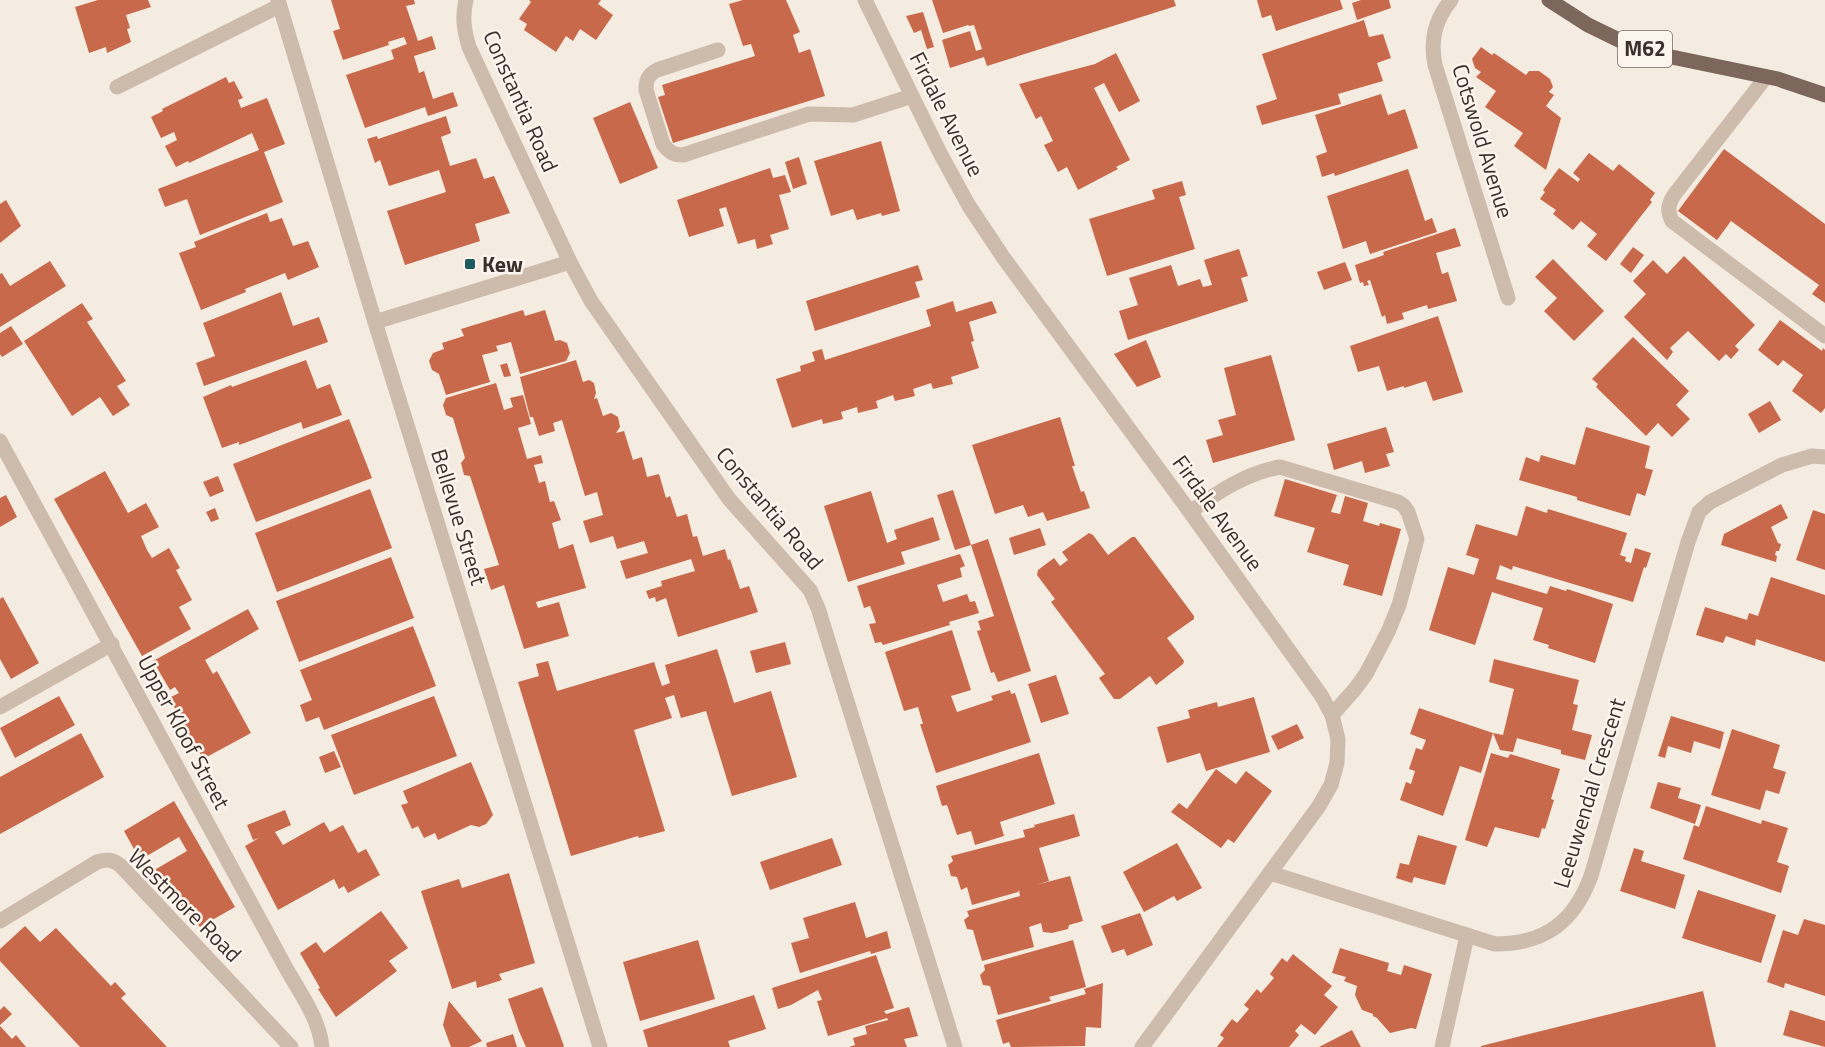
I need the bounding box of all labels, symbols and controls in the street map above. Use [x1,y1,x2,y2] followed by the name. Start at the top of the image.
[475,25,567,177] street label: Constantia Road
[1618,31,1672,67] road number: M62
[901,46,993,182] street label: Firdale Avenue
[1443,60,1523,222] street label: Cotswold Avenue
[482,247,523,281] place label: Kew
[463,257,477,271] marker: Kew
[708,439,832,577] street label: Constantia Road
[422,445,496,590] street label: Bellevue Street
[1164,448,1272,578] street label: Firdale Avenue
[129,649,239,816] street label: Upper Kloof Street
[1544,694,1634,892] street label: Leeuwendal Crescent
[120,840,250,970] street label: Westmore Road

